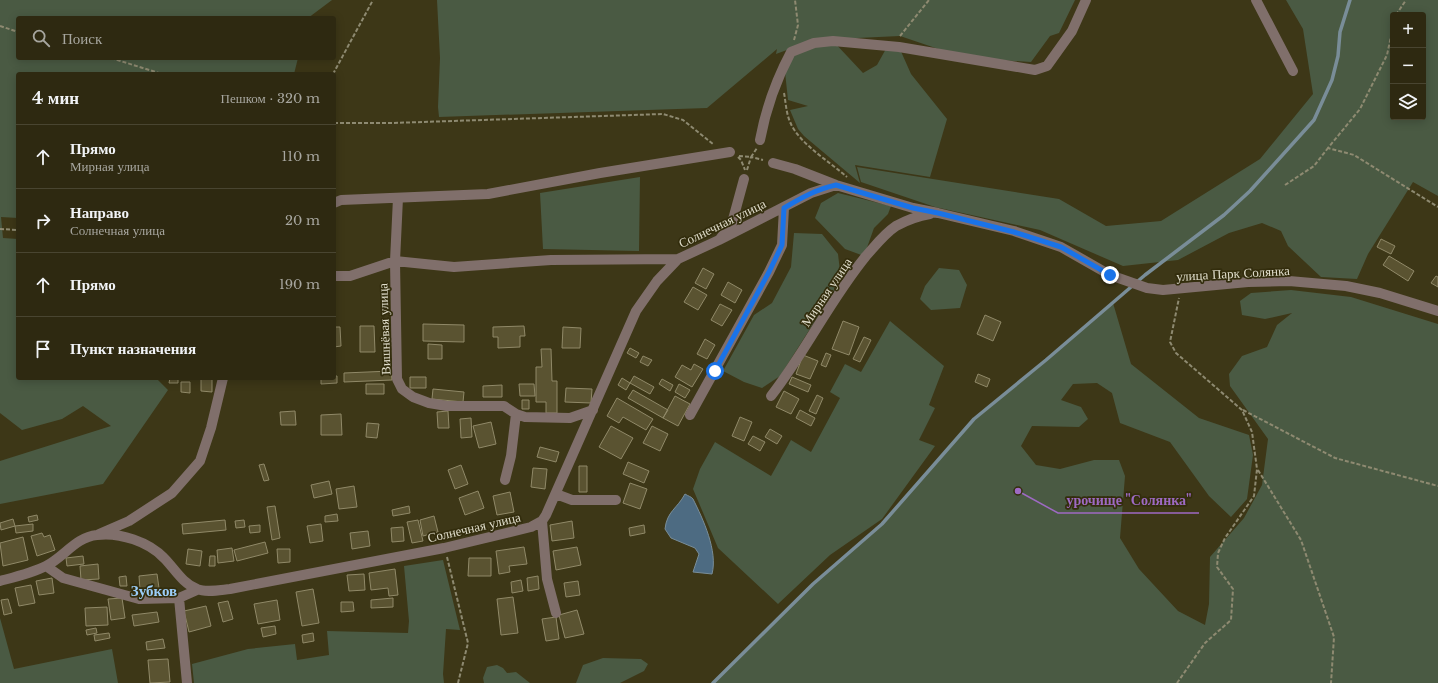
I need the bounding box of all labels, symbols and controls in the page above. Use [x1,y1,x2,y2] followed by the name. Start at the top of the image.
[1390,12,1426,120] map controls
[1390,12,1426,48] button: +
[16,16,336,60] search box
[30,27,52,49] icon: search
[62,29,102,48] text: Поиск
[1390,48,1426,84] button: −
[1390,84,1426,120] button: layers
[32,88,79,109] text: 4 мин
[221,90,320,107] text: Пешком · 320 m
[70,139,116,158] text: Прямо
[32,146,54,168] icon: ahead
[281,148,320,165] text: 110 m
[70,158,150,175] text: Мирная улица
[676,195,769,252] street label: Солнечная улица
[70,203,129,222] text: Направо
[32,210,54,232] icon: right
[285,212,320,229] text: 20 m
[70,222,165,239] text: Солнечная улица
[797,254,856,330] street label: Мирная улица
[1176,262,1291,285] street label: улица Парк Солянка
[1101,266,1119,284] route end
[32,274,54,296] icon: ahead
[70,275,116,294] text: Прямо
[279,276,320,293] text: 190 m
[374,283,395,375] street label: Вишнёвая улица
[32,338,54,360] icon: arrive
[70,339,196,358] text: Пункт назначения
[706,362,724,380] route start
[1058,487,1199,513] callout: урочище "Солянка"
[1066,491,1192,509] text: урочище "Солянка"
[426,508,523,546] street label: Солнечная улица
[131,581,177,600] district label: Зубков

